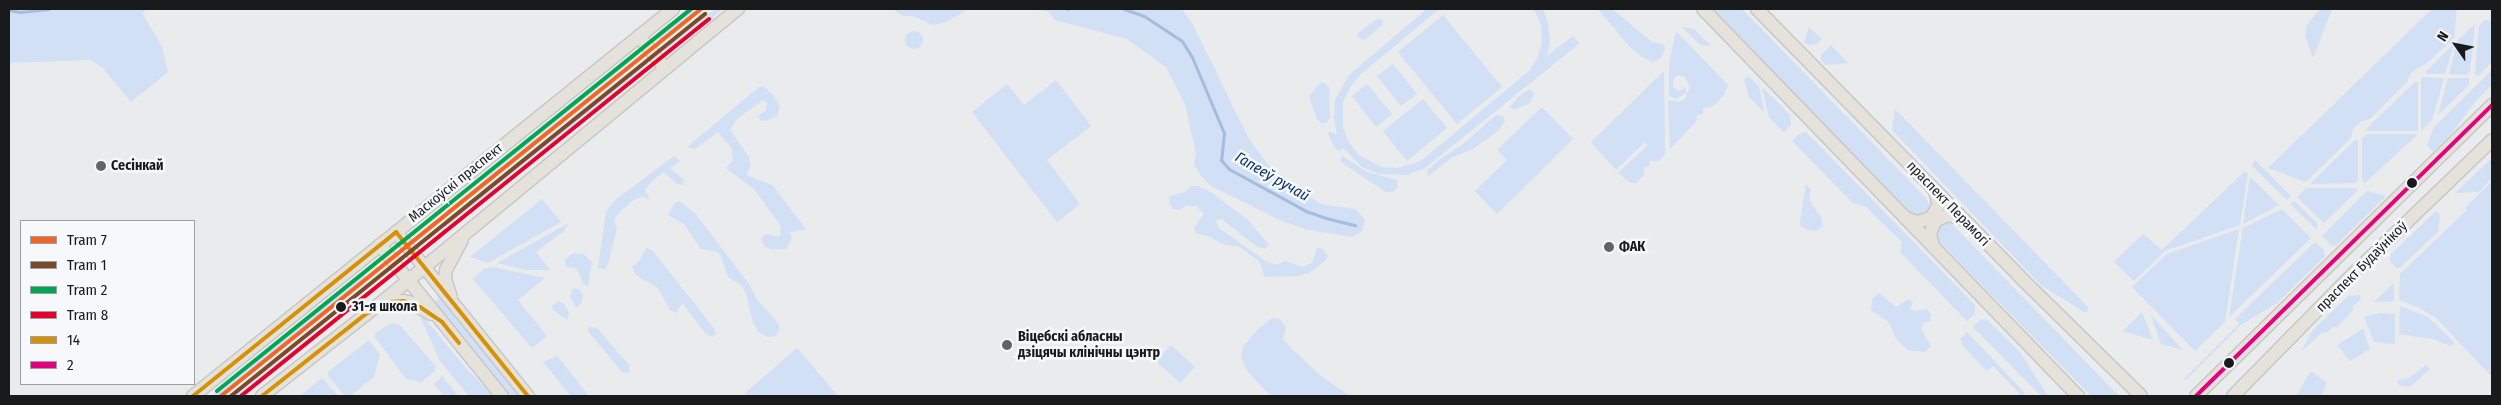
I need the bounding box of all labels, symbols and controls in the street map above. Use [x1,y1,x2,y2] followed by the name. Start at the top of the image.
[2431,20,2481,70] north arrow
[2434,28,2452,45] text: N
[406,140,506,226] street label: Маскоўскі праспект
[1232,149,1312,205] water label: Гапееў ручай
[111,158,164,174] place label: Сесінкай
[1903,158,1993,250] street label: праспект Перамогі
[95,160,107,172] marker: Сесінкай
[2407,178,2417,188] unlabelled marker
[2313,218,2411,316] street label: праспект Будаўнікоў
[20,220,195,385] legend
[67,231,107,249] text: Tram 7
[1619,239,1645,255] place label: ФАК
[1603,241,1615,253] marker: ФАК
[67,256,107,274] text: Tram 1
[67,281,107,299] text: Tram 2
[352,299,418,315] place label: 31-я школа
[334,300,348,314] marker: 31-я школа
[67,306,108,324] text: Tram 8
[1018,329,1160,362] place label: Віцебскі абласны дзіцячы клінічны цэнтр
[67,331,80,349] text: 14
[1000,338,1014,352] marker: Віцебскі абласны дзіцячы клінічны цэнтр
[67,356,74,374] text: 2
[2224,358,2234,368] unlabelled marker

